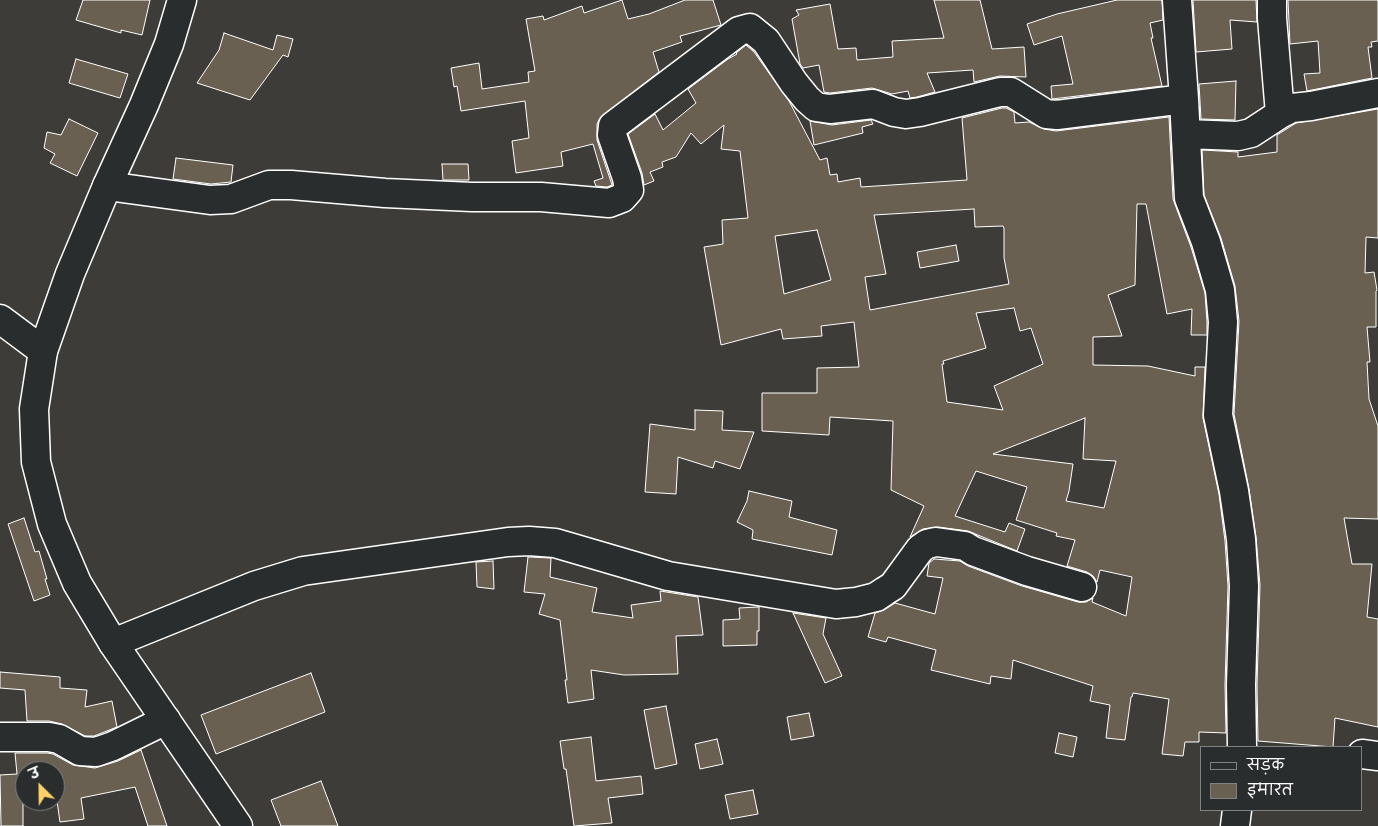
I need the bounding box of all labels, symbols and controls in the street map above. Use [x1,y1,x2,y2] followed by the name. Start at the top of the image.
[1200,746,1363,811] legend
[1247,752,1284,775] text: सड़क
[15,761,65,811] north arrow
[26,761,43,784] text: उ
[1247,777,1293,800] text: इमारत

